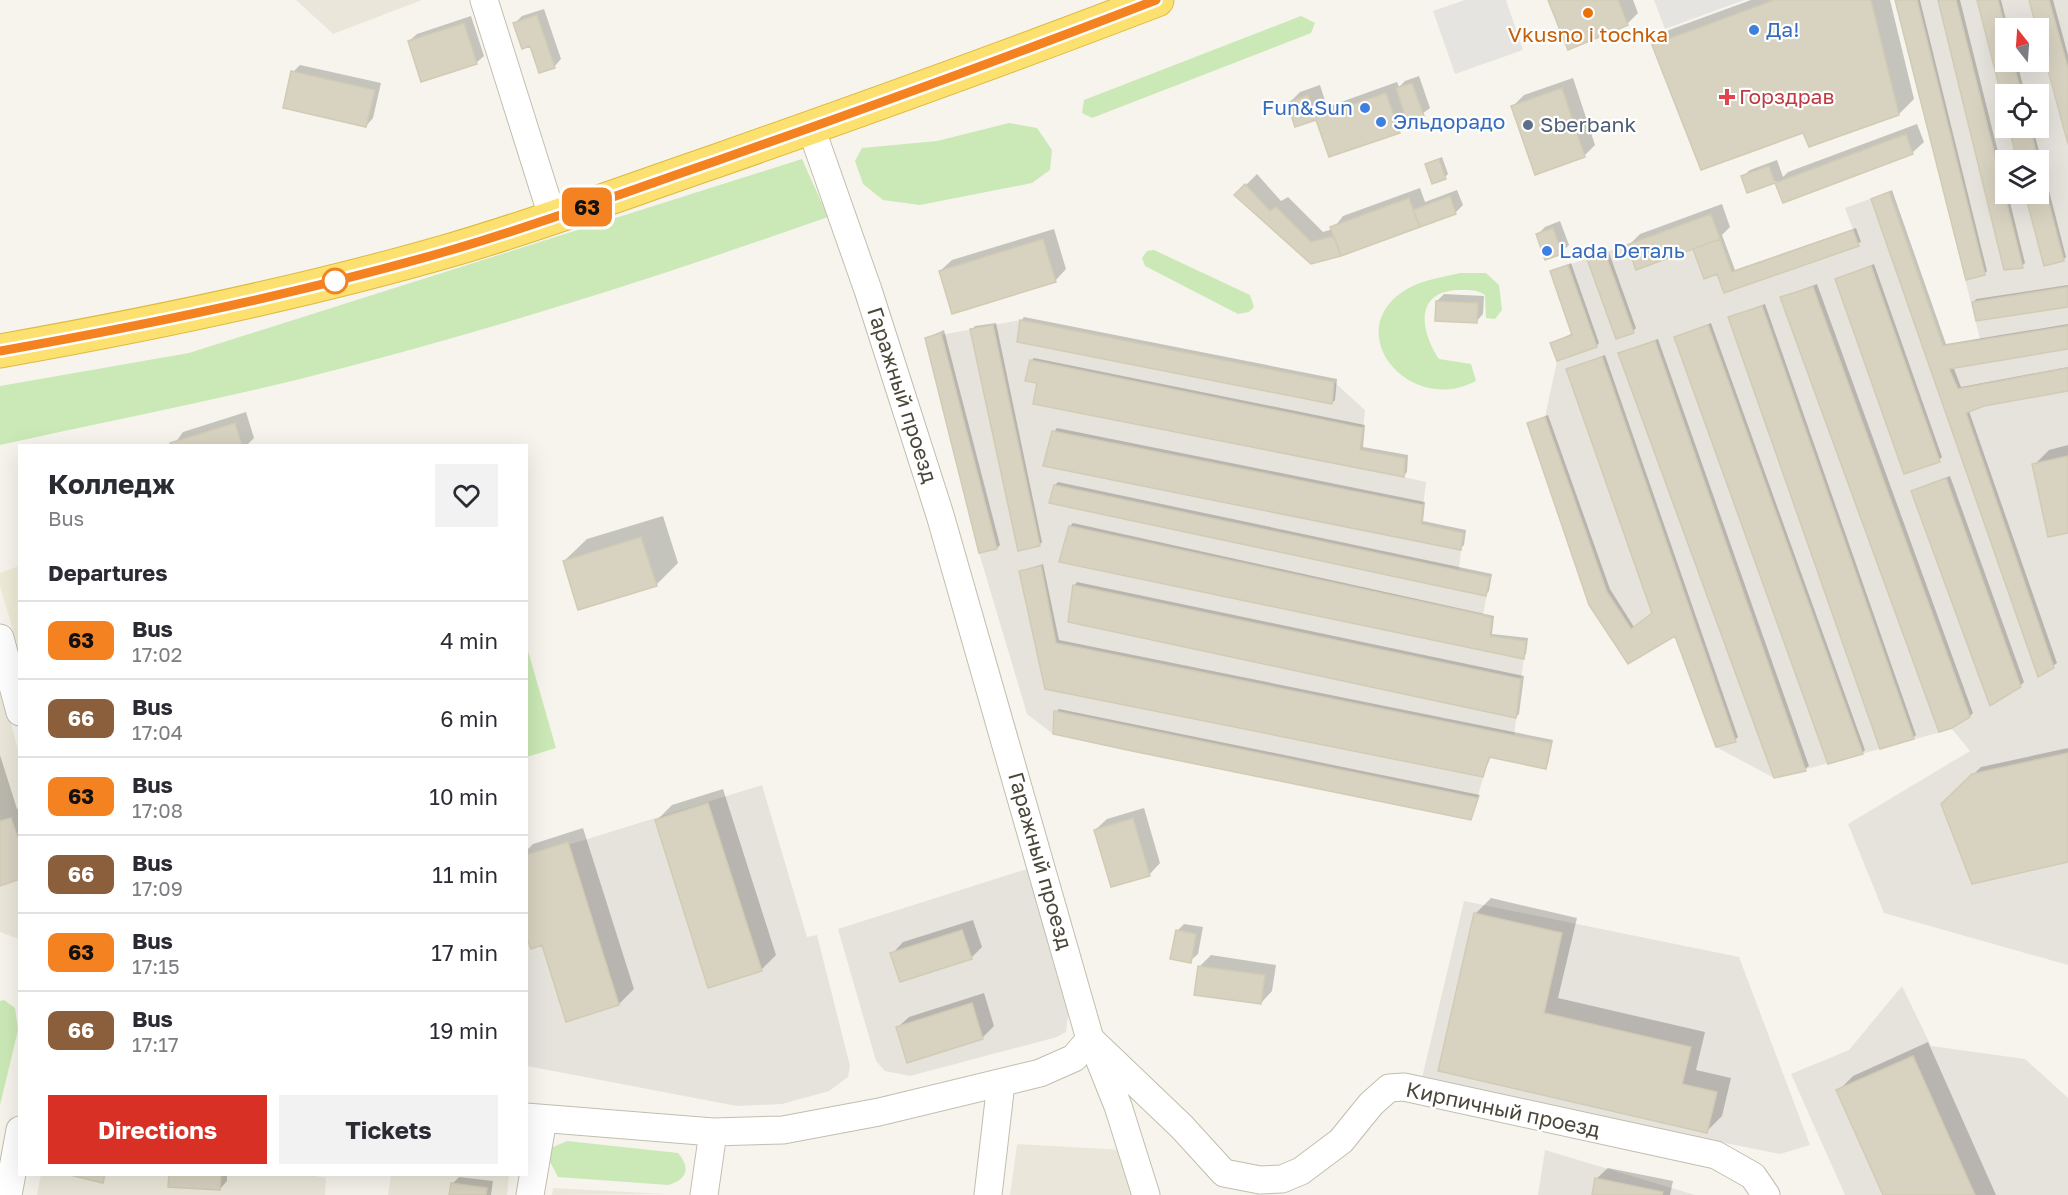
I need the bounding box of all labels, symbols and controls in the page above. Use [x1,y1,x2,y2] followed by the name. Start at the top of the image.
[1581,6,1595,20] marker: Vkusno i tochka
[1766,16,1800,42] place label: Да!
[1995,18,2049,72] north arrow
[1995,18,2049,204] map controls
[1508,21,1668,47] place label: Vkusno i tochka
[1747,23,1761,37] marker: Да!
[1739,83,1834,109] place label: Горздрав
[1995,84,2049,138] button: locate
[1720,90,1734,104] marker: Горздрав
[1262,94,1353,120] place label: Fun&Sun
[1358,101,1372,115] marker: Fun&Sun
[1393,108,1505,134] place label: Эльдорадо
[1540,111,1636,137] place label: Sberbank
[1374,115,1388,129] marker: Эльдорадо
[1521,118,1535,132] marker: Sberbank
[1995,150,2049,204] button: layers
[560,188,614,226] line badge: 63
[574,194,600,220] text: 63
[1559,237,1685,263] place label: Lada Dеталь
[1540,244,1554,258] marker: Lada Dеталь
[322,268,348,294] unlabelled marker
[862,303,944,486] street label: Гаражный проезд
[435,464,498,527] button: heart
[48,467,175,500] text: Колледж
[48,506,84,530] text: Bus
[48,559,167,586] text: Departures
[132,615,173,642] text: Bus
[68,627,94,653] text: 63
[440,627,498,654] text: 4 min
[132,642,182,666] text: 17:02
[132,693,173,720] text: Bus
[68,705,94,731] text: 66
[440,705,498,732] text: 6 min
[132,720,183,744] text: 17:04
[1003,769,1079,953] street label: Гаражный проезд
[132,771,173,798] text: Bus
[68,783,94,809] text: 63
[429,783,498,810] text: 10 min
[132,798,183,822] text: 17:08
[132,849,173,876] text: Bus
[68,861,94,887] text: 66
[432,861,498,888] text: 11 min
[132,876,183,900] text: 17:09
[132,927,173,954] text: Bus
[68,939,94,965] text: 63
[431,939,498,966] text: 17 min
[132,954,180,978] text: 17:15
[132,1005,173,1032] text: Bus
[68,1017,94,1043] text: 66
[430,1017,498,1044] text: 19 min
[132,1032,179,1056] text: 17:17
[1404,1076,1603,1142] street label: Кирпичный проезд
[48,1095,267,1164] button: Directions
[279,1095,498,1164] button: Tickets

